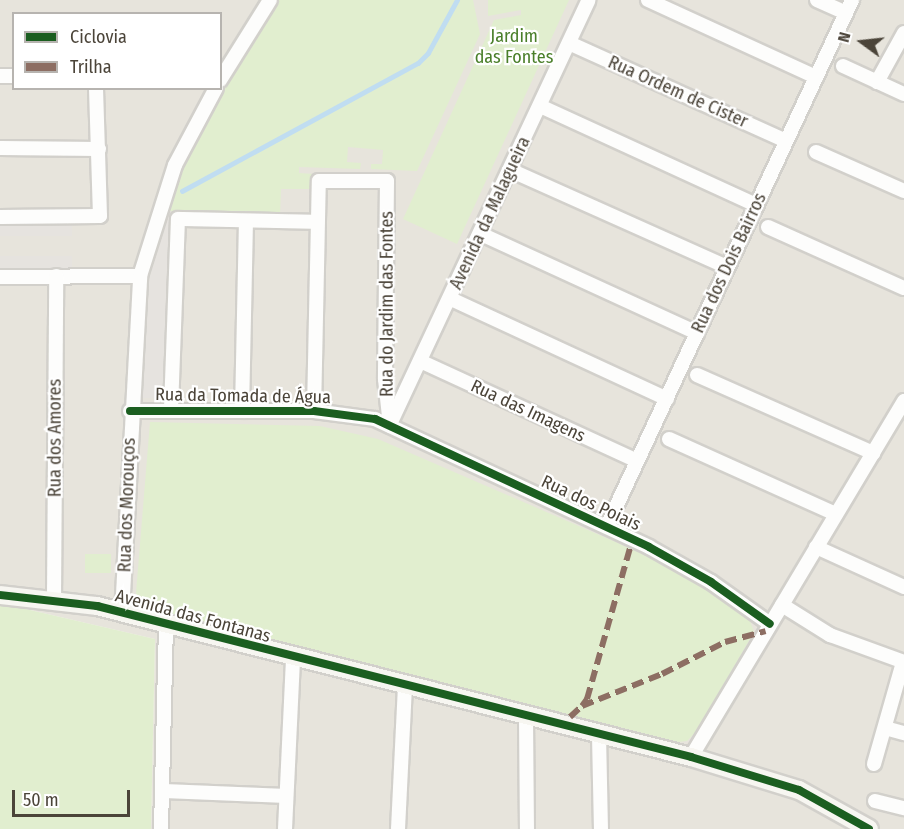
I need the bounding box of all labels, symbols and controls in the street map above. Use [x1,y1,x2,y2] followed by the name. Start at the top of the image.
[12,12,222,90] legend
[832,12,892,72] north arrow
[70,26,127,48] text: Ciclovia
[475,26,553,68] park label: Jardim das Fontes
[834,30,855,44] text: N
[605,51,751,133] street label: Rua Ordem de Cister
[70,56,112,78] text: Trilha
[445,133,535,293] street label: Avenida da Malagueira
[687,190,771,336] street label: Rua dos Dois Bairros
[376,211,398,397] street label: Rua do Jardim das Fontes
[467,375,589,447] street label: Rua das Imagens
[44,379,66,497] street label: Rua dos Amores
[155,384,331,408] street label: Rua da Tomada de Água
[114,437,140,573] street label: Rua dos Morouços
[538,471,644,535] street label: Rua dos Poiais
[113,585,273,647] street label: Avenida das Fontanas
[15,778,134,816] scale bar
[23,789,59,811] text: 50 m

